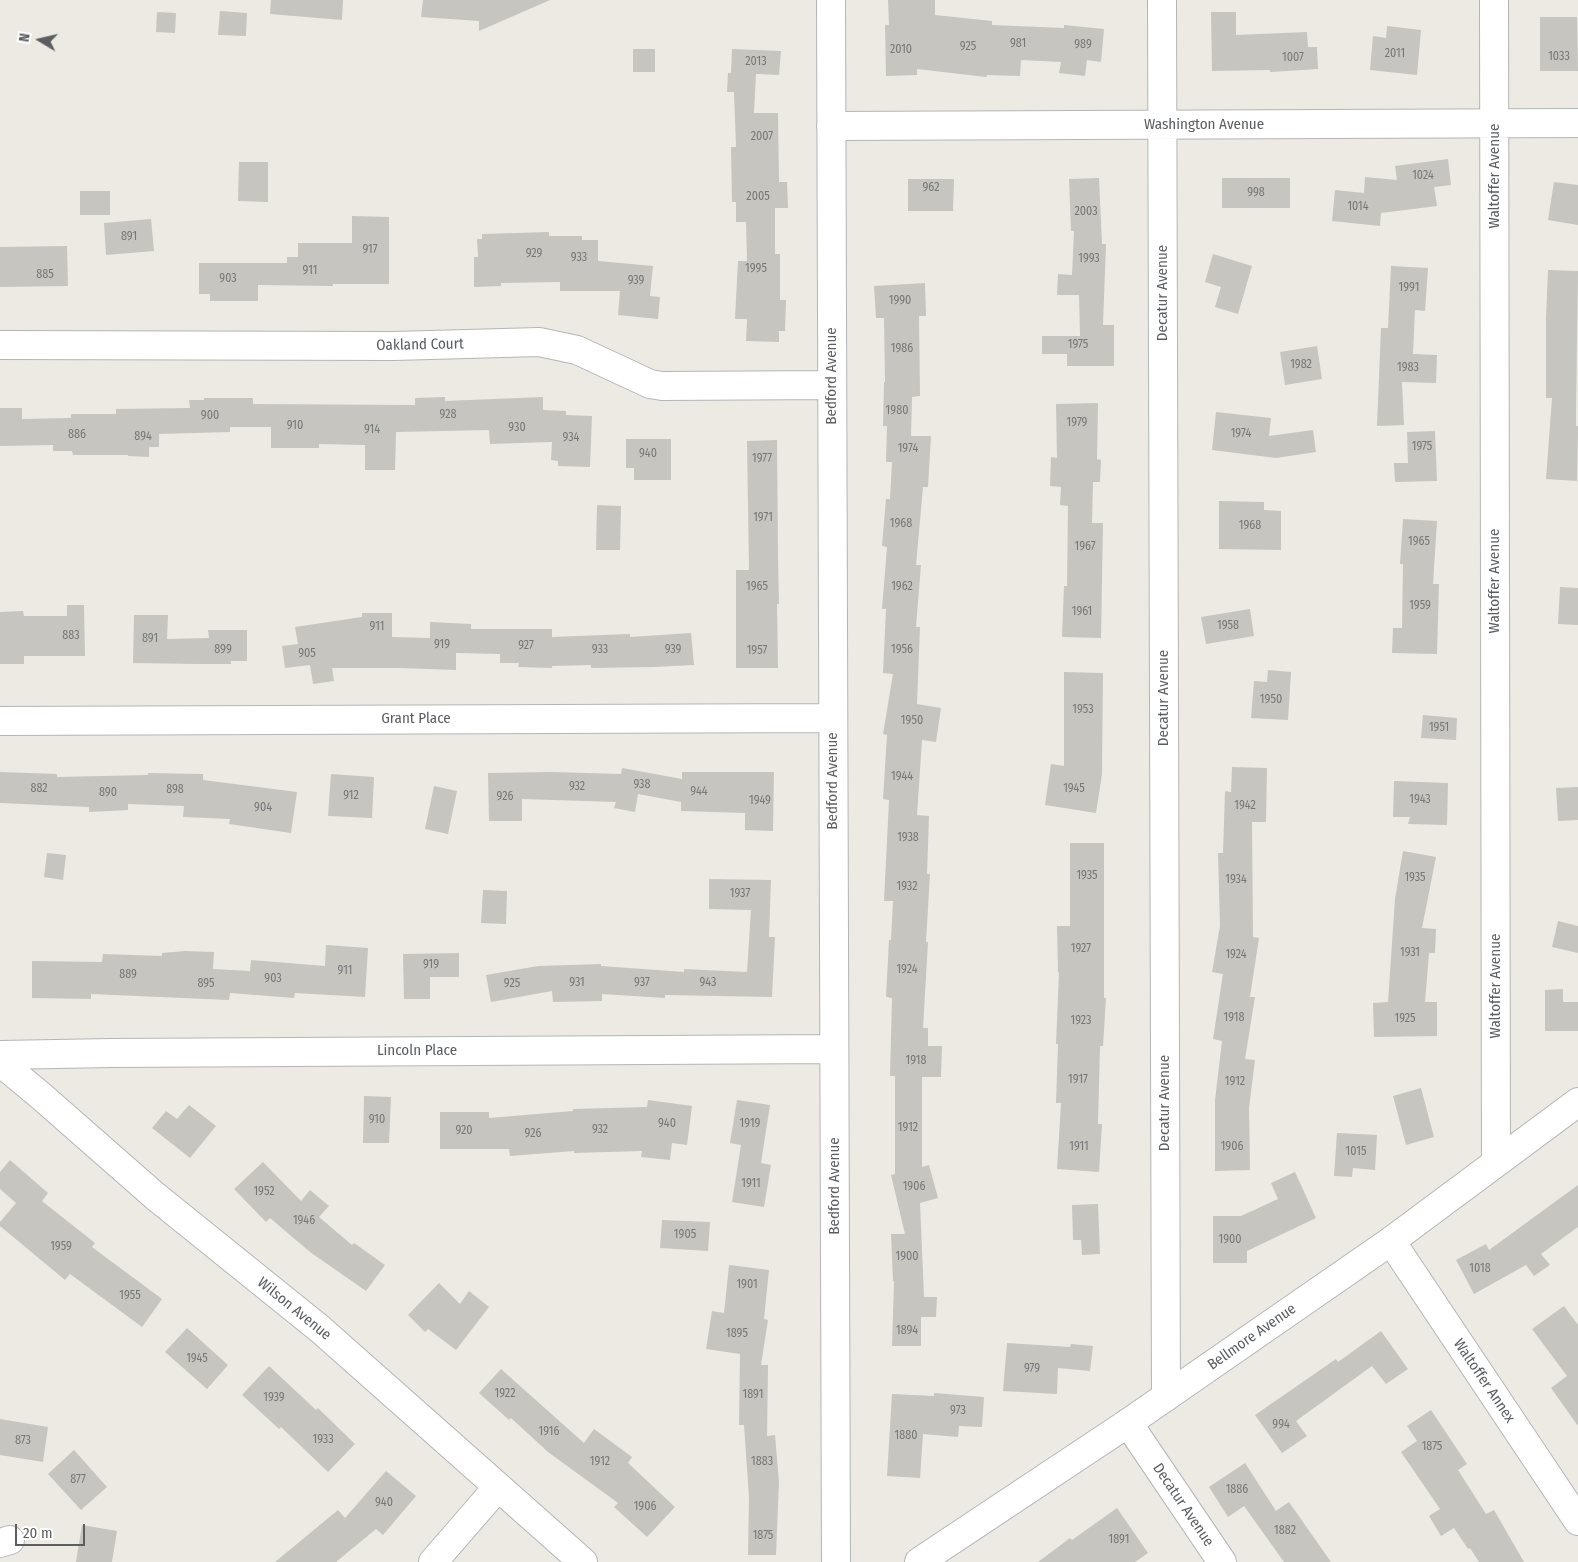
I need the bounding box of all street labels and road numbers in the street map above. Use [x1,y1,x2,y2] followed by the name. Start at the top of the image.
[1144,116,1264,134] street label: Washington Avenue
[1486,124,1504,228] street label: Waltoffer Avenue
[1154,245,1172,341] street label: Decatur Avenue
[823,327,841,425] street label: Bedford Avenue
[376,335,464,355] street label: Oakland Court
[1486,529,1504,633] street label: Waltoffer Avenue
[1155,650,1173,746] street label: Decatur Avenue
[381,710,451,728] street label: Grant Place
[824,732,842,830] street label: Bedford Avenue
[1487,934,1505,1038] street label: Waltoffer Avenue
[377,1042,457,1060] street label: Lincoln Place
[1156,1055,1174,1151] street label: Decatur Avenue
[826,1137,844,1235] street label: Bedford Avenue
[253,1274,335,1344] street label: Wilson Avenue
[1204,1300,1300,1374] street label: Bellmore Avenue
[1449,1336,1519,1426] street label: Waltoffer Annex
[1149,1460,1217,1550] street label: Decatur Avenue

